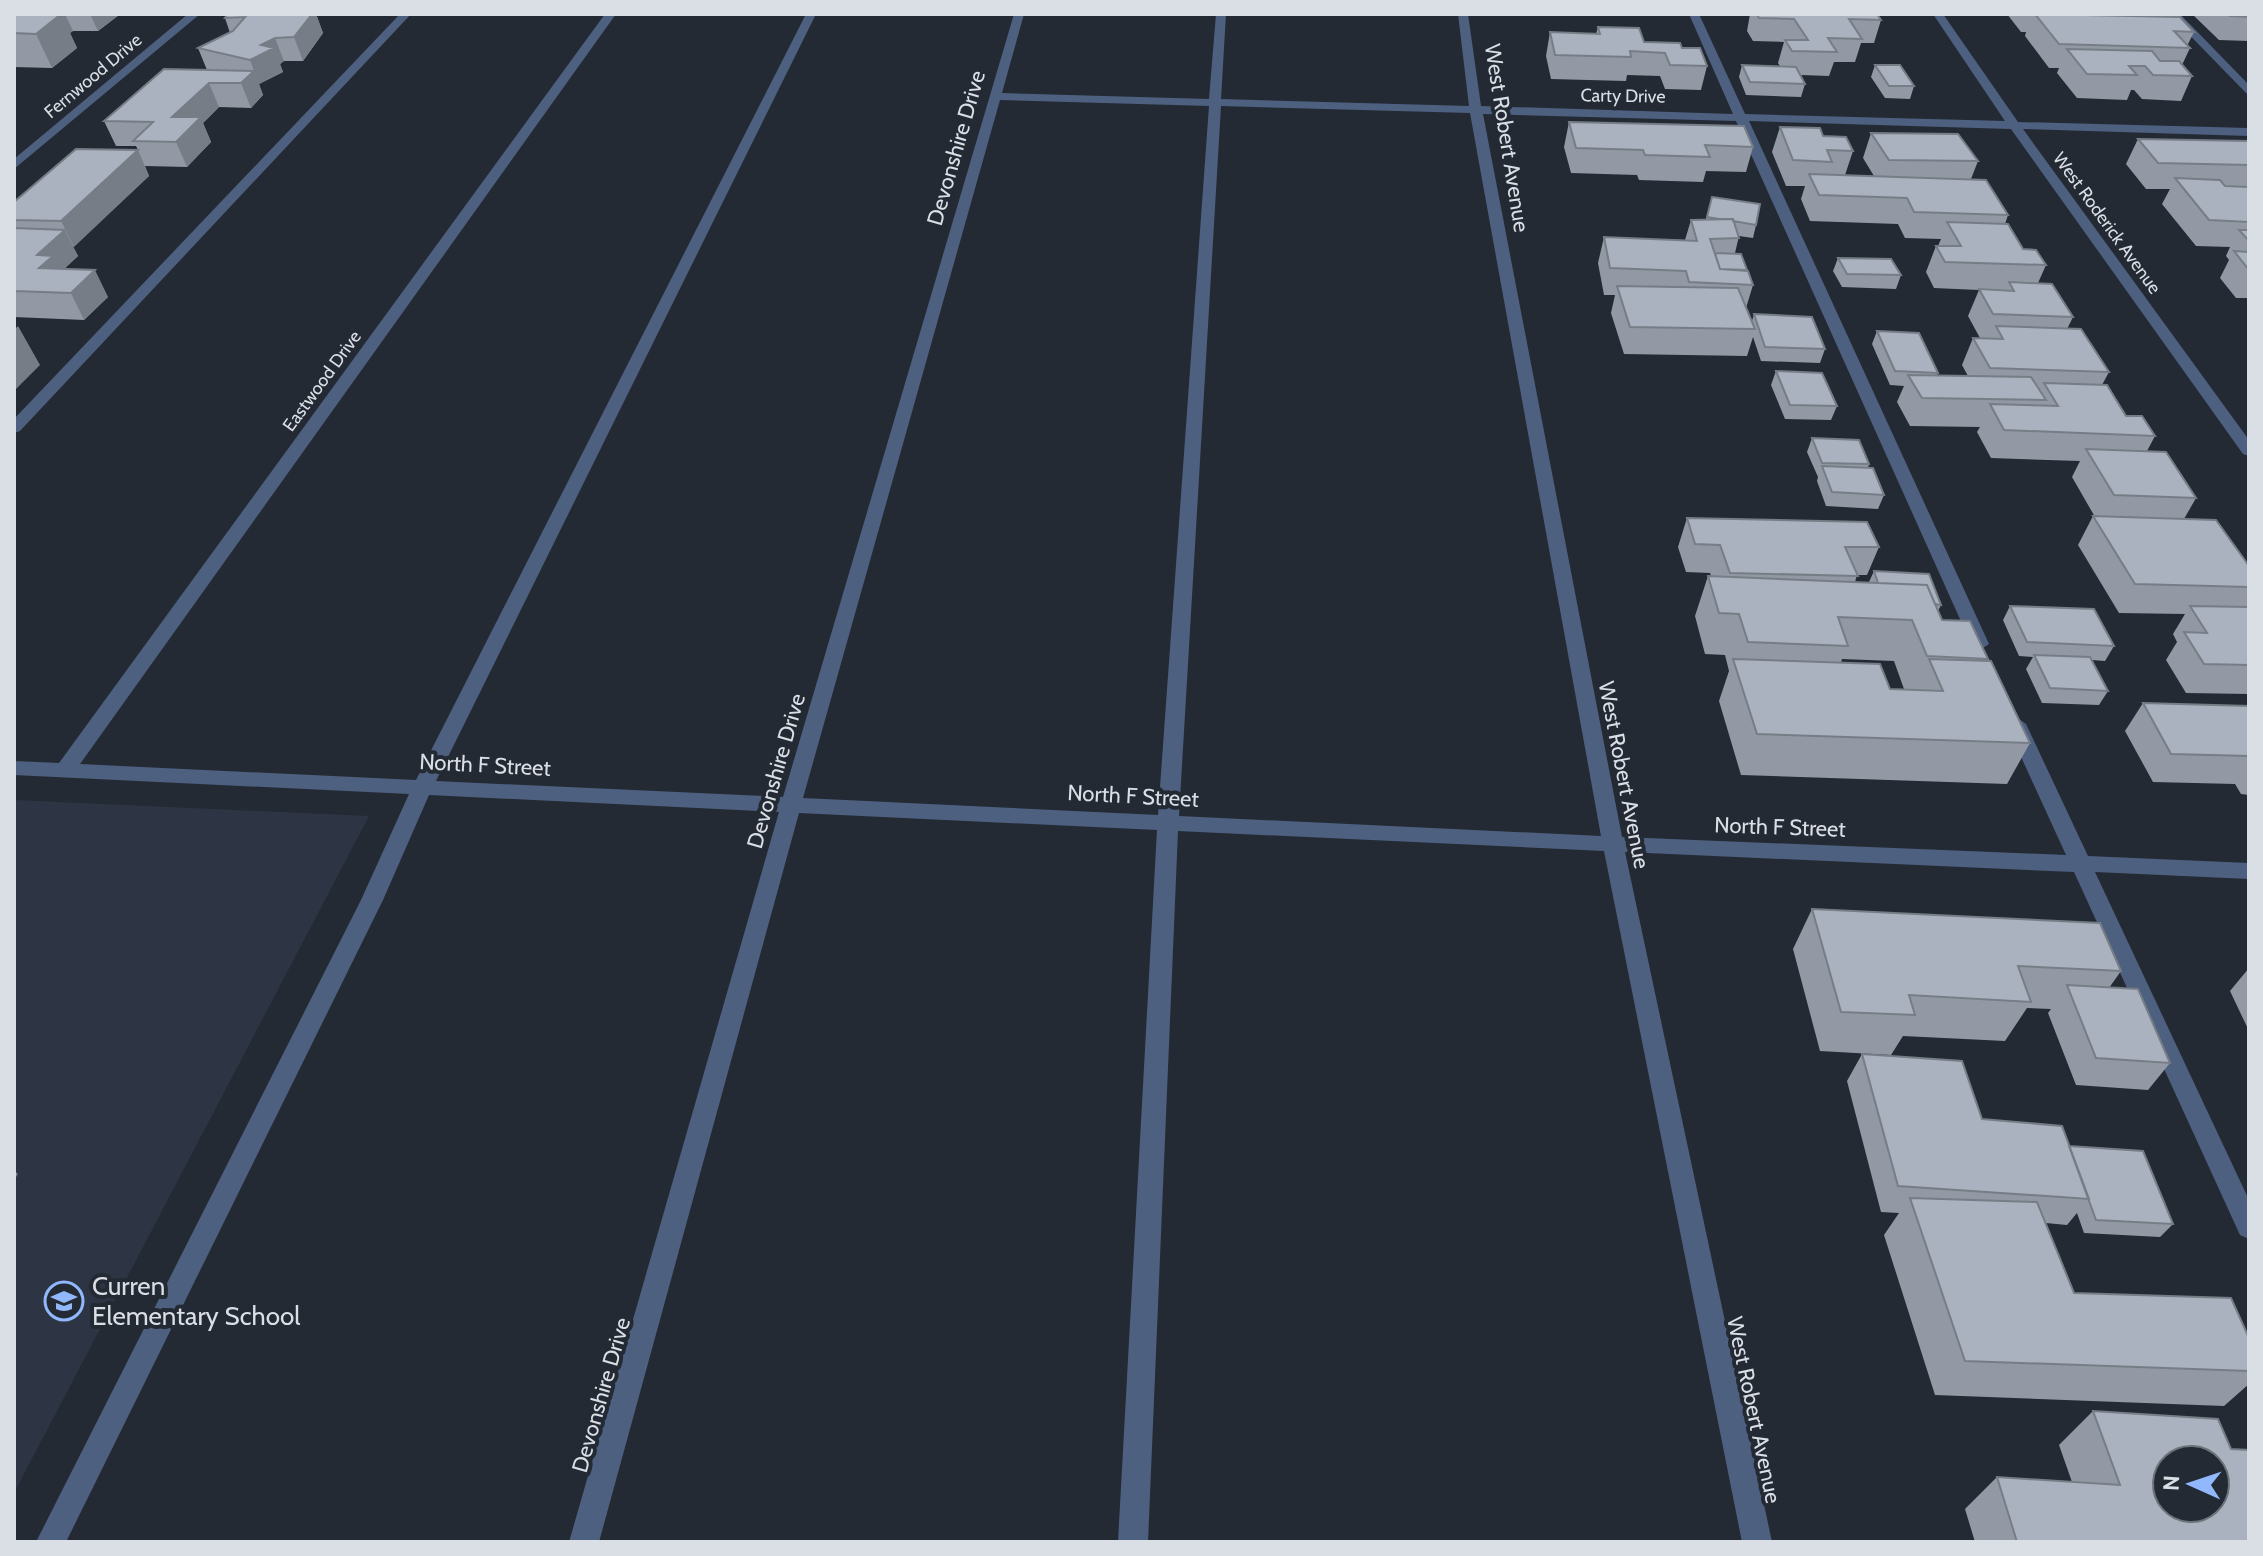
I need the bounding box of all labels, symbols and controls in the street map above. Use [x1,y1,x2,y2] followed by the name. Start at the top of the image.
[40,29,146,123] street label: Fernwood Drive
[1479,42,1535,234] street label: West Robert Avenue
[921,67,991,229] street label: Devonshire Drive
[1580,84,1666,108] street label: Carty Drive
[2048,148,2166,298] street label: West Roderick Avenue
[278,326,366,436] street label: Eastwood Drive
[1593,679,1655,871] street label: West Robert Avenue
[741,690,811,852] street label: Devonshire Drive
[419,748,552,782] street label: North F Street
[1067,779,1200,813] street label: North F Street
[1714,811,1847,843] street label: North F Street
[92,1270,300,1332] place label: Curren Elementary School
[43,1280,85,1322] school or university icon: Curren Elementary School
[566,1314,636,1476] street label: Devonshire Drive
[1721,1314,1787,1506] street label: West Robert Avenue
[2151,1444,2231,1524] north arrow
[2158,1475,2185,1491] text: N

